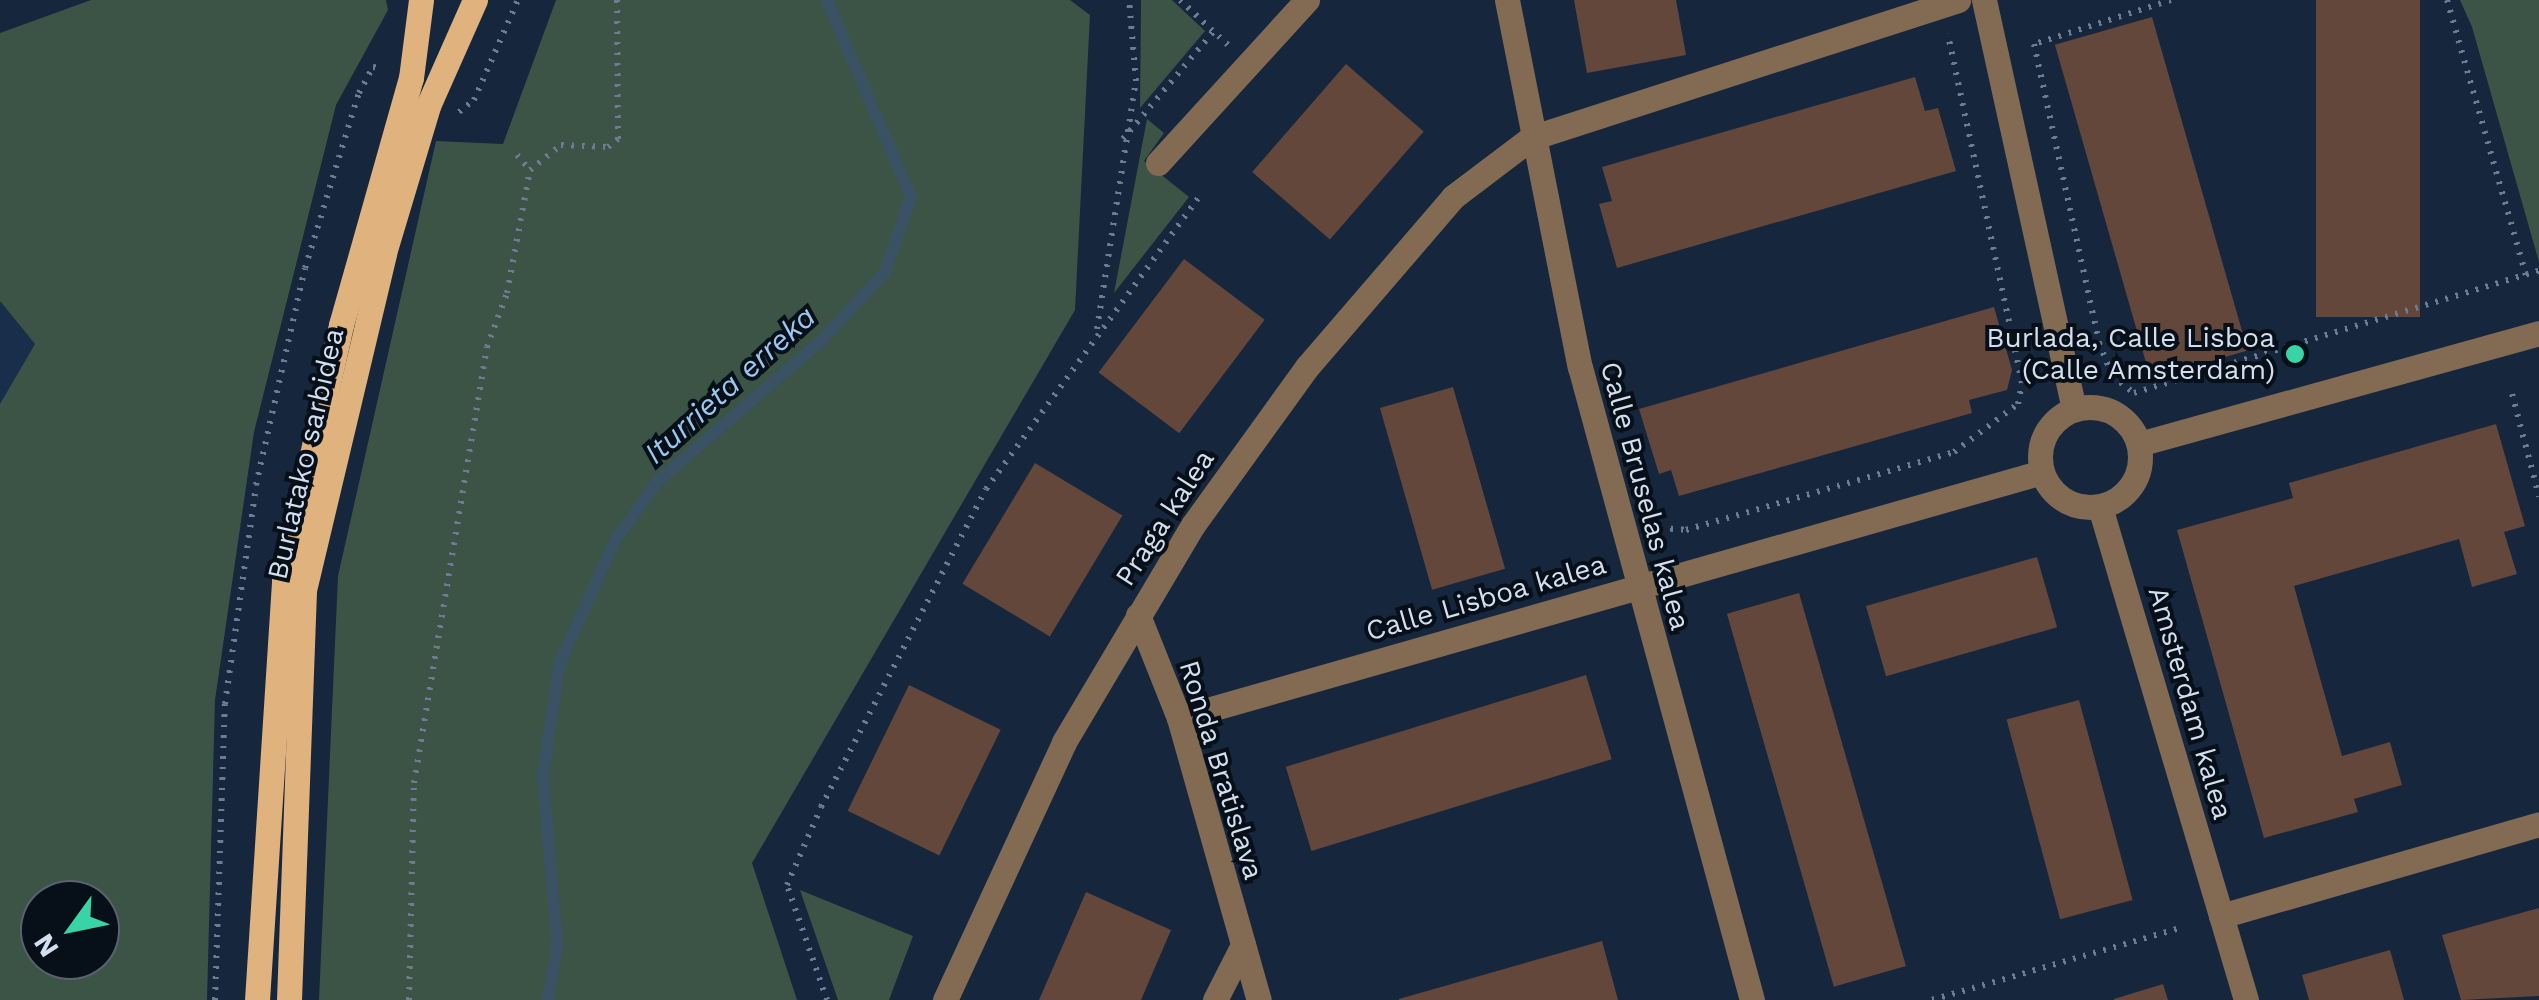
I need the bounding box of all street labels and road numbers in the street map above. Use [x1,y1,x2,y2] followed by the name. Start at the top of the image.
[261,325,351,583] street label: Burlatako sarbidea
[1593,358,1697,634] street label: Calle Bruselas kalea
[1108,443,1222,593] street label: Praga kalea
[1362,548,1610,648] street label: Calle Lisboa kalea
[2141,583,2239,823] street label: Amsterdam kalea
[1172,656,1270,884] street label: Ronda Bratislava

